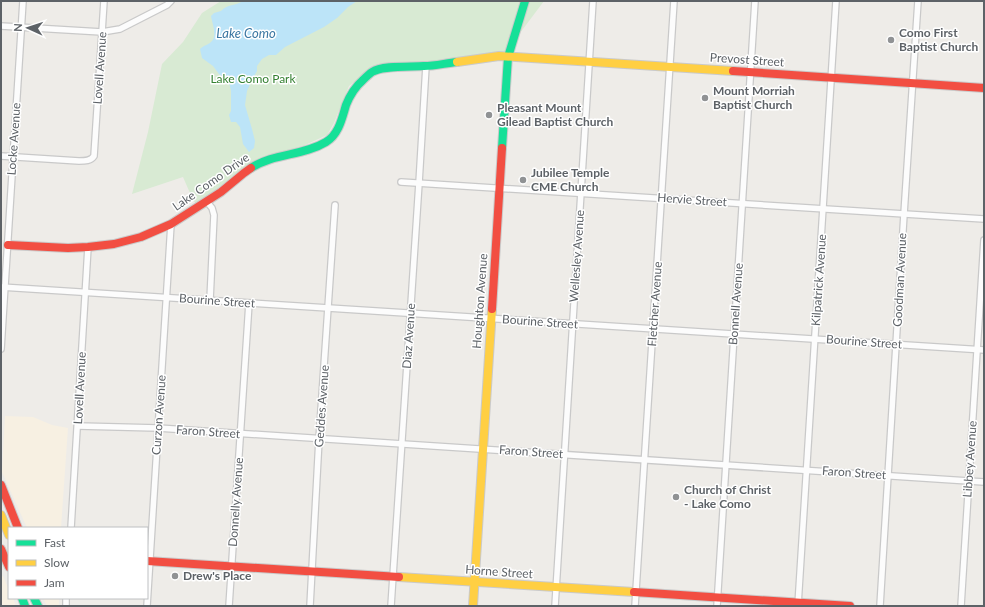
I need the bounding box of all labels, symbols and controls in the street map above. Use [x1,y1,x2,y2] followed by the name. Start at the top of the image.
[8,8,48,48] north arrow
[11,23,24,32] text: N
[216,25,276,41] water label: Lake Como
[899,25,979,54] place label: Como First Baptist Church
[89,31,110,105] street label: Lovell Avenue
[886,35,896,45] marker: Como First Baptist Church
[709,49,785,70] street label: Prevost Street
[210,71,296,86] park label: Lake Como Park
[713,83,795,112] place label: Mount Morriah Baptist Church
[700,93,710,103] marker: Mount Morriah Baptist Church
[497,100,614,129] place label: Pleasant Mount Gilead Baptist Church
[3,102,24,176] street label: Locke Avenue
[484,110,494,120] marker: Pleasant Mount Gilead Baptist Church
[169,150,252,214] street label: Lake Como Drive
[531,165,610,194] place label: Jubilee Temple CME Church
[518,175,528,185] marker: Jubilee Temple CME Church
[657,190,728,209] street label: Hervie Street
[566,209,587,303] street label: Wellesley Avenue
[890,233,909,327] street label: Goodman Avenue
[808,234,829,326] street label: Kilpatrick Avenue
[469,253,490,349] street label: Houghton Avenue
[644,261,665,347] street label: Fletcher Avenue
[725,262,746,346] street label: Bonnell Avenue
[179,290,256,311] street label: Bourine Street
[399,303,418,369] street label: Diaz Avenue
[502,311,579,332] street label: Bourine Street
[826,331,903,352] street label: Bourine Street
[70,351,89,425] street label: Lovell Avenue
[311,364,332,448] street label: Geddes Avenue
[148,374,169,455] street label: Curzon Avenue
[959,420,980,498] street label: Libbey Avenue
[175,422,241,441] street label: Faron Street
[498,442,564,461] street label: Faron Street
[225,457,246,547] street label: Donnelly Avenue
[821,463,887,482] street label: Faron Street
[684,482,771,511] place label: Church of Christ - Lake Como
[671,492,681,502] marker: Church of Christ - Lake Como
[8,527,148,599] legend
[44,535,66,550] text: Fast
[44,555,70,570] text: Slow
[465,562,534,581] street label: Horne Street
[183,568,252,583] place label: Drew's Place
[170,571,180,581] marker: Drew's Place
[44,575,65,590] text: Jam

